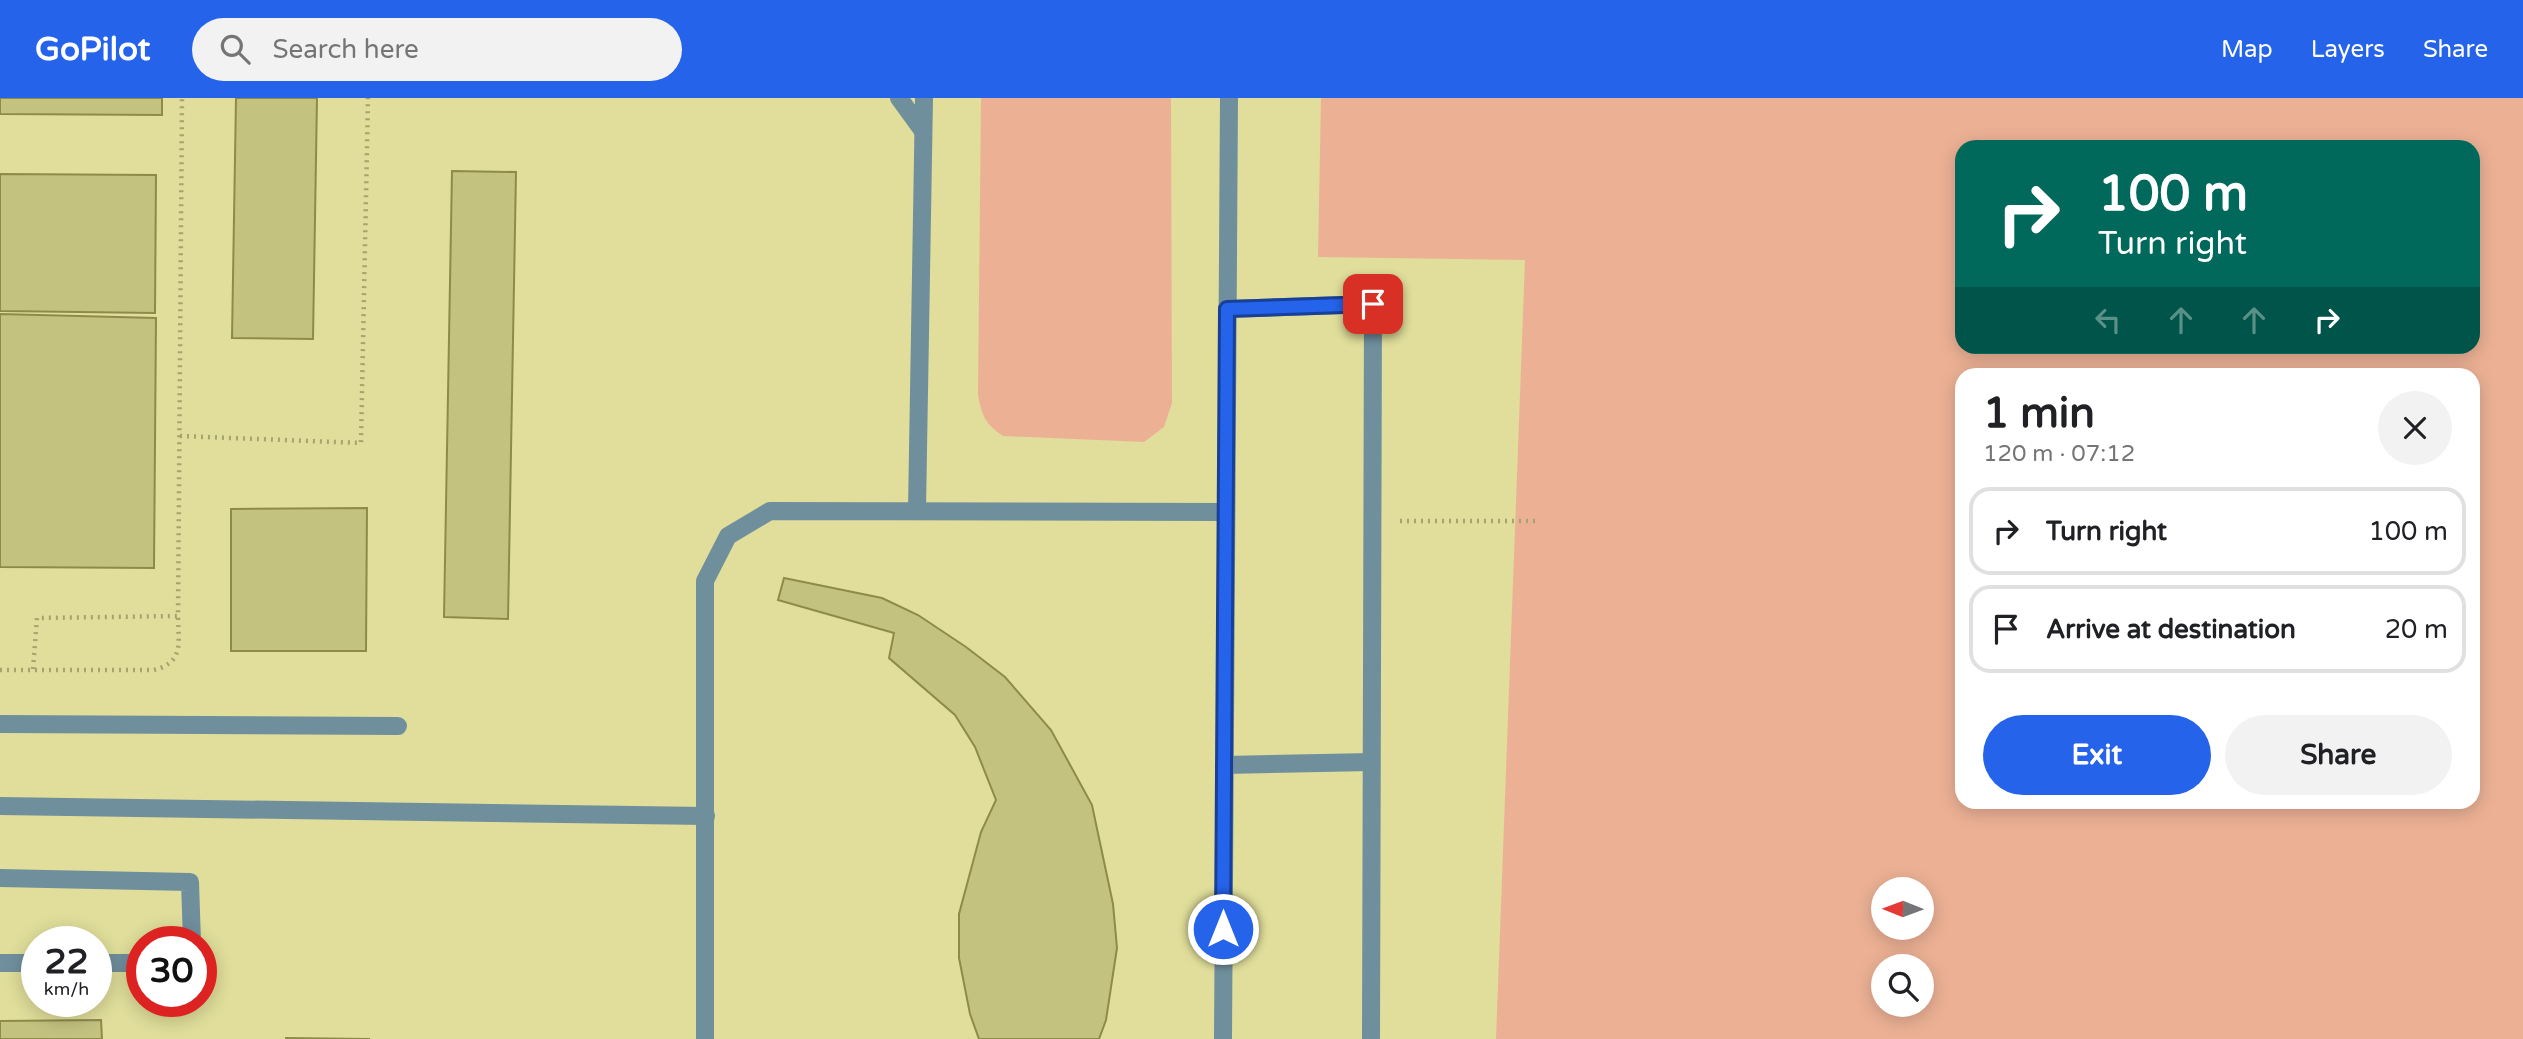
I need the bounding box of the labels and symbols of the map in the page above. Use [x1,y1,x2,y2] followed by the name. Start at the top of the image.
[1343,274,1403,334] pin
[1871,877,1934,940] north arrow
[1186,892,1260,966] position arrow
[126,926,217,1017] speed limit sign: 30

